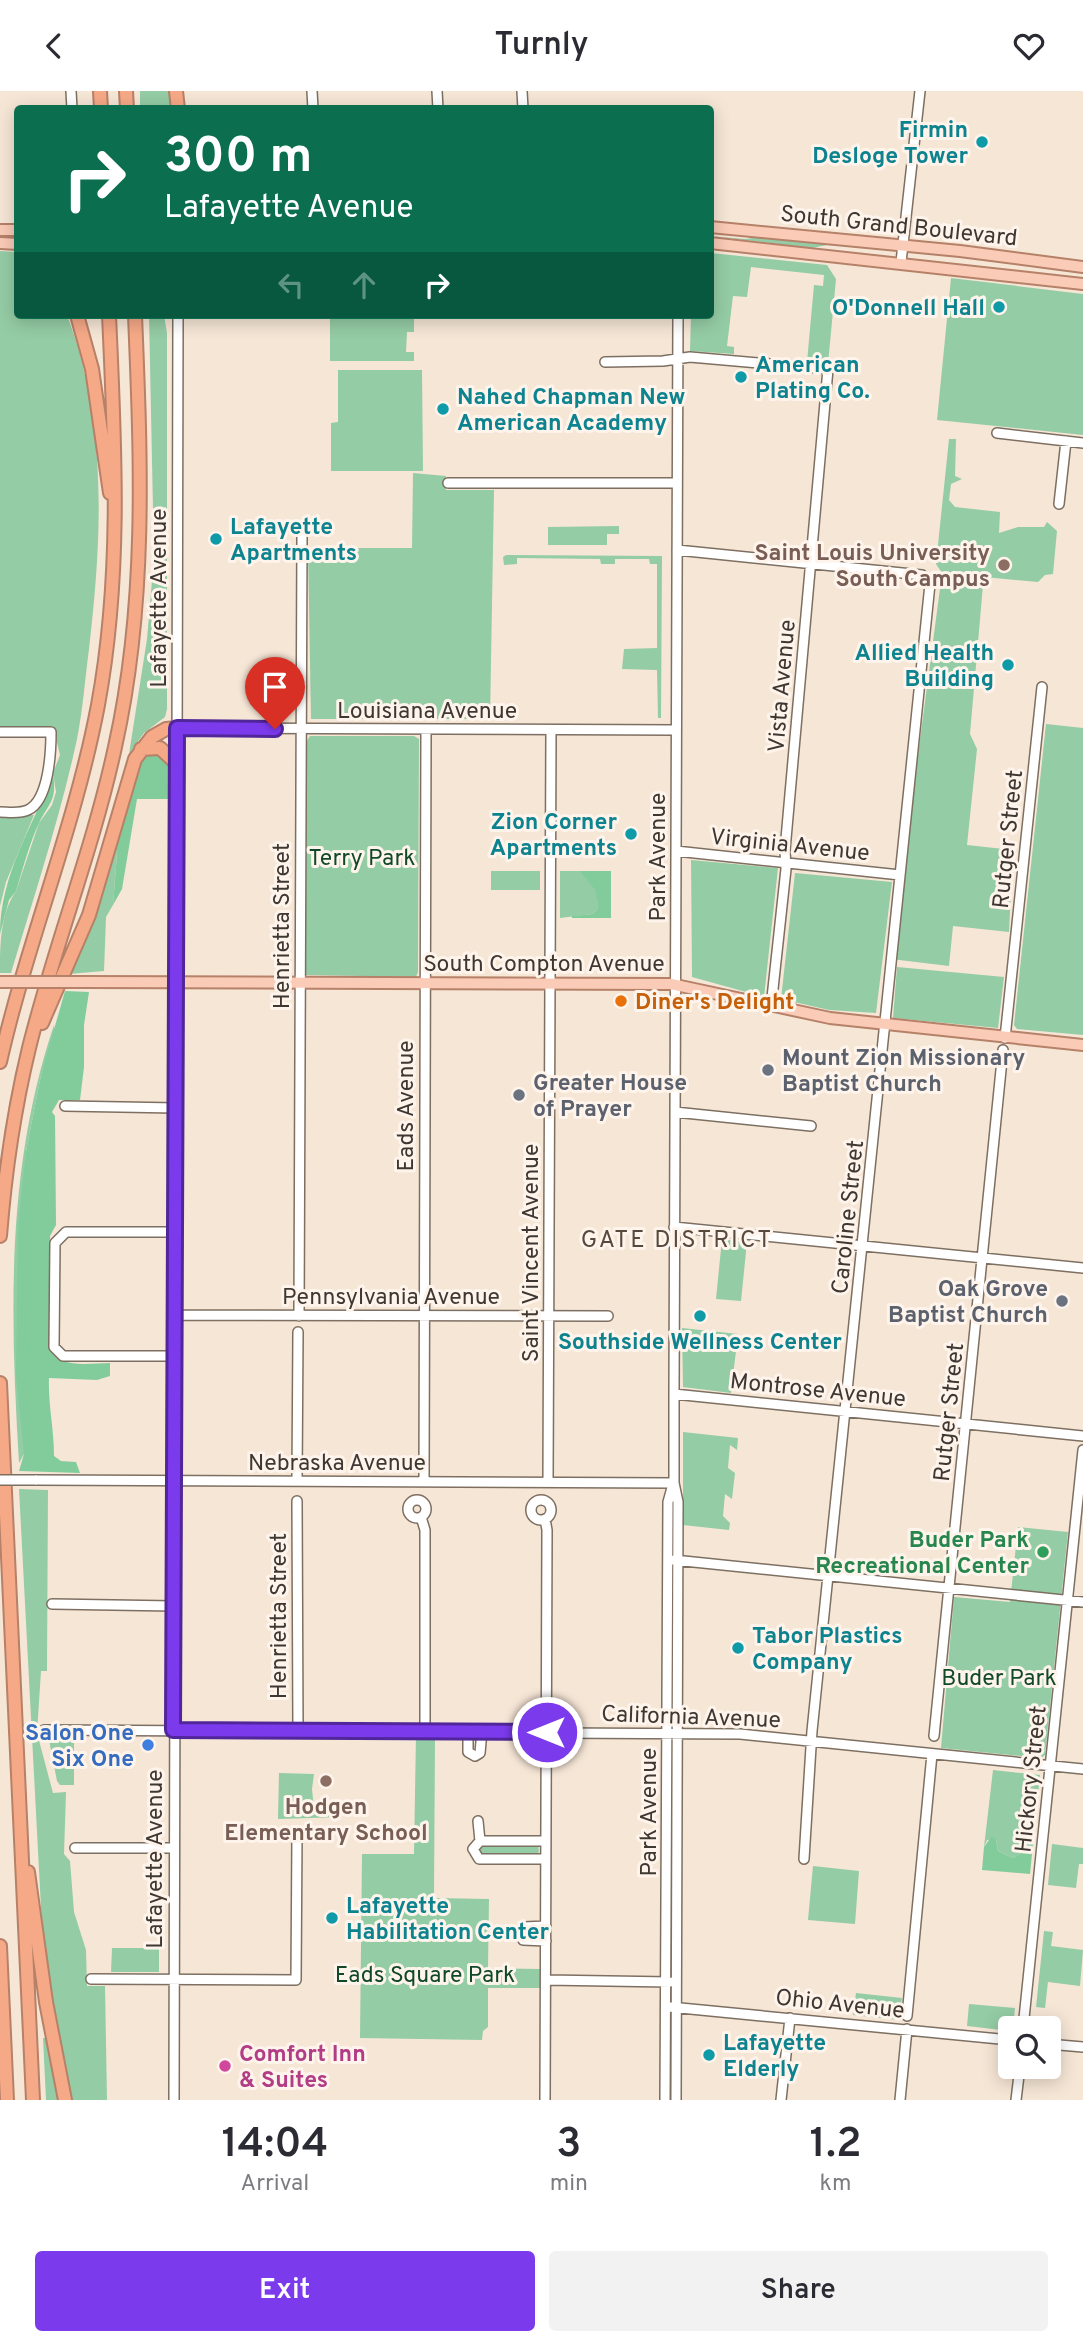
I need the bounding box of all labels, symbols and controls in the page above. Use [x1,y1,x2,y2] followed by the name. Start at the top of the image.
[494,26,589,66] text: Turnly
[35,27,73,65] icon: back
[1010,27,1048,65] icon: heart
[812,117,968,172] place label: Firmin Desloge Tower
[164,128,312,190] text: 300 m
[49,133,140,224] icon: right
[974,134,990,150] marker: Firmin Desloge Tower
[164,189,414,229] text: Lafayette Avenue
[779,201,1019,254] street label: South Grand Boulevard
[272,266,310,304] icon: left
[345,266,383,304] icon: ahead
[418,266,456,304] icon: right
[832,295,985,324] place label: O'Donnell Hall
[991,299,1007,315] marker: O'Donnell Hall
[755,352,870,407] place label: American Plating Co.
[733,369,749,385] marker: American Plating Co.
[457,384,686,439] place label: Nahed Chapman New American Academy
[435,401,451,417] marker: Nahed Chapman New American Academy
[146,508,175,688] street label: Lafayette Avenue
[230,514,357,569] place label: Lafayette Apartments
[208,531,224,547] marker: Lafayette Apartments
[754,540,990,595] place label: Saint Louis University South Campus
[996,557,1012,573] marker: Saint Louis University South Campus
[763,619,804,754] street label: Vista Avenue
[854,640,994,695] place label: Allied Health Building
[245,657,305,729] pin
[1000,657,1016,673] marker: Allied Health Building
[256,668,294,706] icon: arrive
[337,698,517,727] street label: Louisiana Avenue
[988,768,1031,910] street label: Rutger Street
[645,793,674,921] street label: Park Avenue
[490,809,617,864] place label: Zion Corner Apartments
[709,824,871,869] street label: Virginia Avenue
[623,826,639,842] marker: Zion Corner Apartments
[269,843,298,1009] street label: Henrietta Street
[309,845,415,874] park label: Terry Park
[423,951,665,980] street label: South Compton Avenue
[635,989,794,1018] place label: Diner's Delight
[613,993,629,1009] marker: Diner's Delight
[393,1040,422,1172] street label: Eads Avenue
[782,1045,1025,1100] place label: Mount Zion Missionary Baptist Church
[760,1062,776,1078] marker: Mount Zion Missionary Baptist Church
[533,1070,687,1125] place label: Greater House of Prayer
[511,1087,527,1103] marker: Greater House of Prayer
[827,1139,872,1296] street label: Caroline Street
[518,1144,547,1362] street label: Saint Vincent Avenue
[581,1226,773,1256] district label: GATE DISTRICT
[888,1276,1048,1331] place label: Oak Grove Baptist Church
[282,1284,500,1313] street label: Pennsylvania Avenue
[1054,1293,1070,1309] marker: Oak Grove Baptist Church
[692,1308,708,1324] marker: Southside Wellness Center
[558,1329,842,1358] place label: Southside Wellness Center
[929,1341,972,1483] street label: Rutger Street
[728,1368,907,1415] street label: Montrose Avenue
[248,1450,426,1479] street label: Nebraska Avenue
[815,1527,1029,1582] place label: Buder Park Recreational Center
[266,1533,295,1699] street label: Henrietta Street
[1035,1544,1051,1560] marker: Buder Park Recreational Center
[752,1623,903,1678] place label: Tabor Plastics Company
[730,1640,746,1656] marker: Tabor Plastics Company
[941,1665,1057,1694] park label: Buder Park
[510,1695,584,1769] position arrow
[601,1701,781,1736] street label: California Avenue
[1010,1704,1055,1854] street label: Hickory Street
[25,1720,134,1775] place label: Salon One Six One
[140,1737,156,1753] marker: Salon One Six One
[636,1748,665,1876] street label: Park Avenue
[142,1769,171,1949] street label: Lafayette Avenue
[318,1773,334,1789] marker: Hodgen Elementary School
[224,1794,428,1849] place label: Hodgen Elementary School
[346,1893,550,1948] place label: Lafayette Habilitation Center
[324,1910,340,1926] marker: Lafayette Habilitation Center
[335,1962,515,1991] park label: Eads Square Park
[774,1984,906,2027] street label: Ohio Avenue
[998,2016,1061,2079] map controls
[998,2016,1061,2079] button: search
[723,2030,826,2085] place label: Lafayette Elderly
[239,2041,366,2096] place label: Comfort Inn & Suites
[701,2047,717,2063] marker: Lafayette Elderly
[217,2058,233,2074] marker: Comfort Inn & Suites
[221,2119,328,2172] text: 14:04
[556,2119,582,2172] text: 3
[809,2119,862,2172] text: 1.2
[241,2170,309,2199] text: Arrival
[550,2170,588,2199] text: min
[820,2170,851,2199] text: km
[35,2251,535,2331] button: Exit
[549,2251,1048,2331] button: Share

